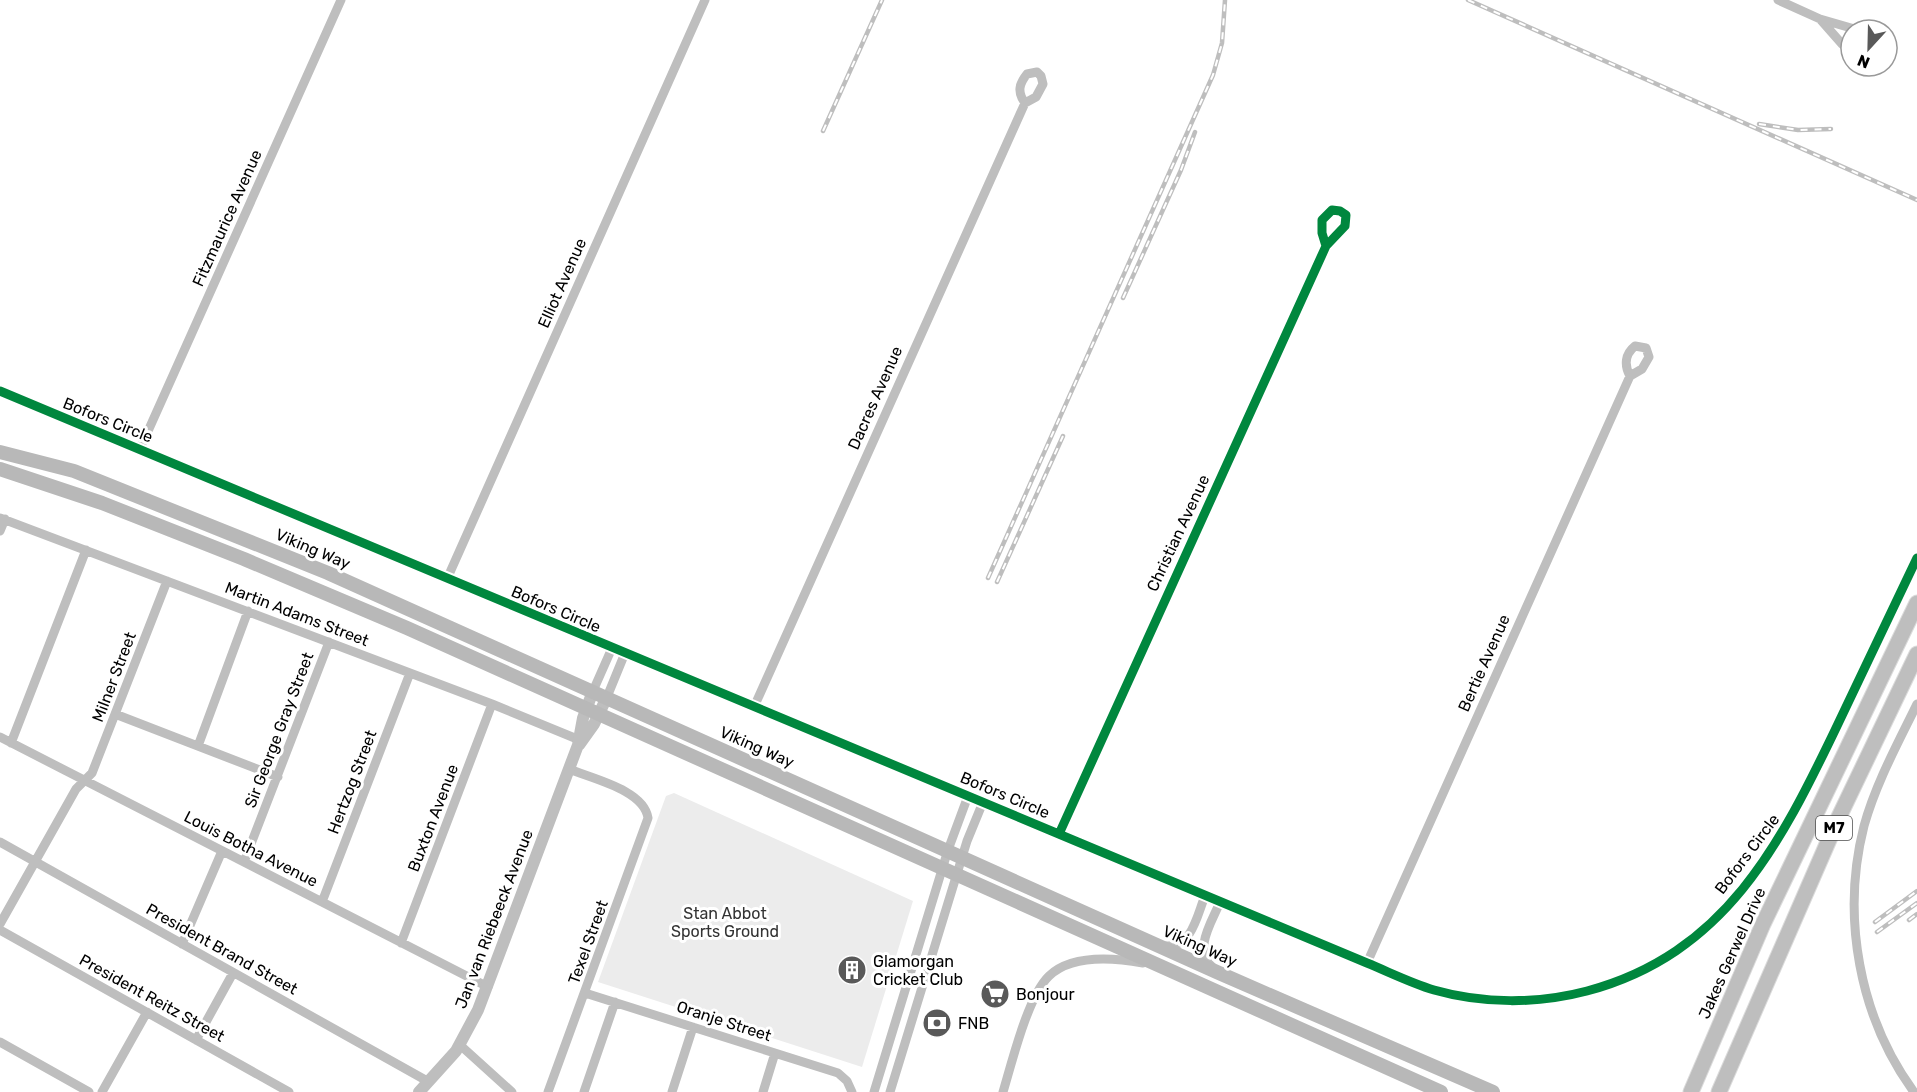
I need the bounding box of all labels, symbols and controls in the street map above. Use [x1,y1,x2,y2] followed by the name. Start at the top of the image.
[1839,18,1899,78] north arrow
[1855,50,1872,72] text: N
[188,147,266,289] street label: Fitzmaurice Avenue
[534,235,590,331] street label: Elliot Avenue
[844,343,906,453] street label: Dacres Avenue
[60,393,156,447] street label: Bofors Circle
[1143,472,1213,594] street label: Christian Avenue
[273,525,353,573] street label: Viking Way
[222,578,372,650] street label: Martin Adams Street
[508,582,604,636] street label: Bofors Circle
[1454,611,1514,715] street label: Bertie Avenue
[88,629,140,725] street label: Milner Street
[241,650,317,810] street label: Sir George Gray Street
[717,722,797,772] street label: Viking Way
[323,727,381,837] street label: Hertzog Street
[404,762,462,874] street label: Buxton Avenue
[957,768,1053,822] street label: Bofors Circle
[181,807,321,891] street label: Louis Botha Avenue
[1711,810,1783,898] street label: Bofors Circle
[1816,816,1852,840] road number: M7
[451,827,537,1011] street label: Jan van Riebeeck Avenue
[1695,884,1769,1022] street label: Jakes Gerwel Drive
[564,897,612,987] street label: Texel Street
[143,899,301,999] street label: President Brand Street
[671,904,779,941] park label: Stan Abbot Sports Ground
[1160,921,1240,971] street label: Viking Way
[76,950,228,1046] street label: President Reitz Street
[873,952,963,989] place label: Glamorgan Cricket Club
[836,954,868,986] building icon: Glamorgan Cricket Club
[979,978,1011,1010] supermarket icon: Bonjour
[1016,985,1075,1004] place label: Bonjour
[674,997,774,1045] street label: Oranje Street
[921,1007,953,1039] bank icon: FNB
[958,1014,989,1033] place label: FNB

